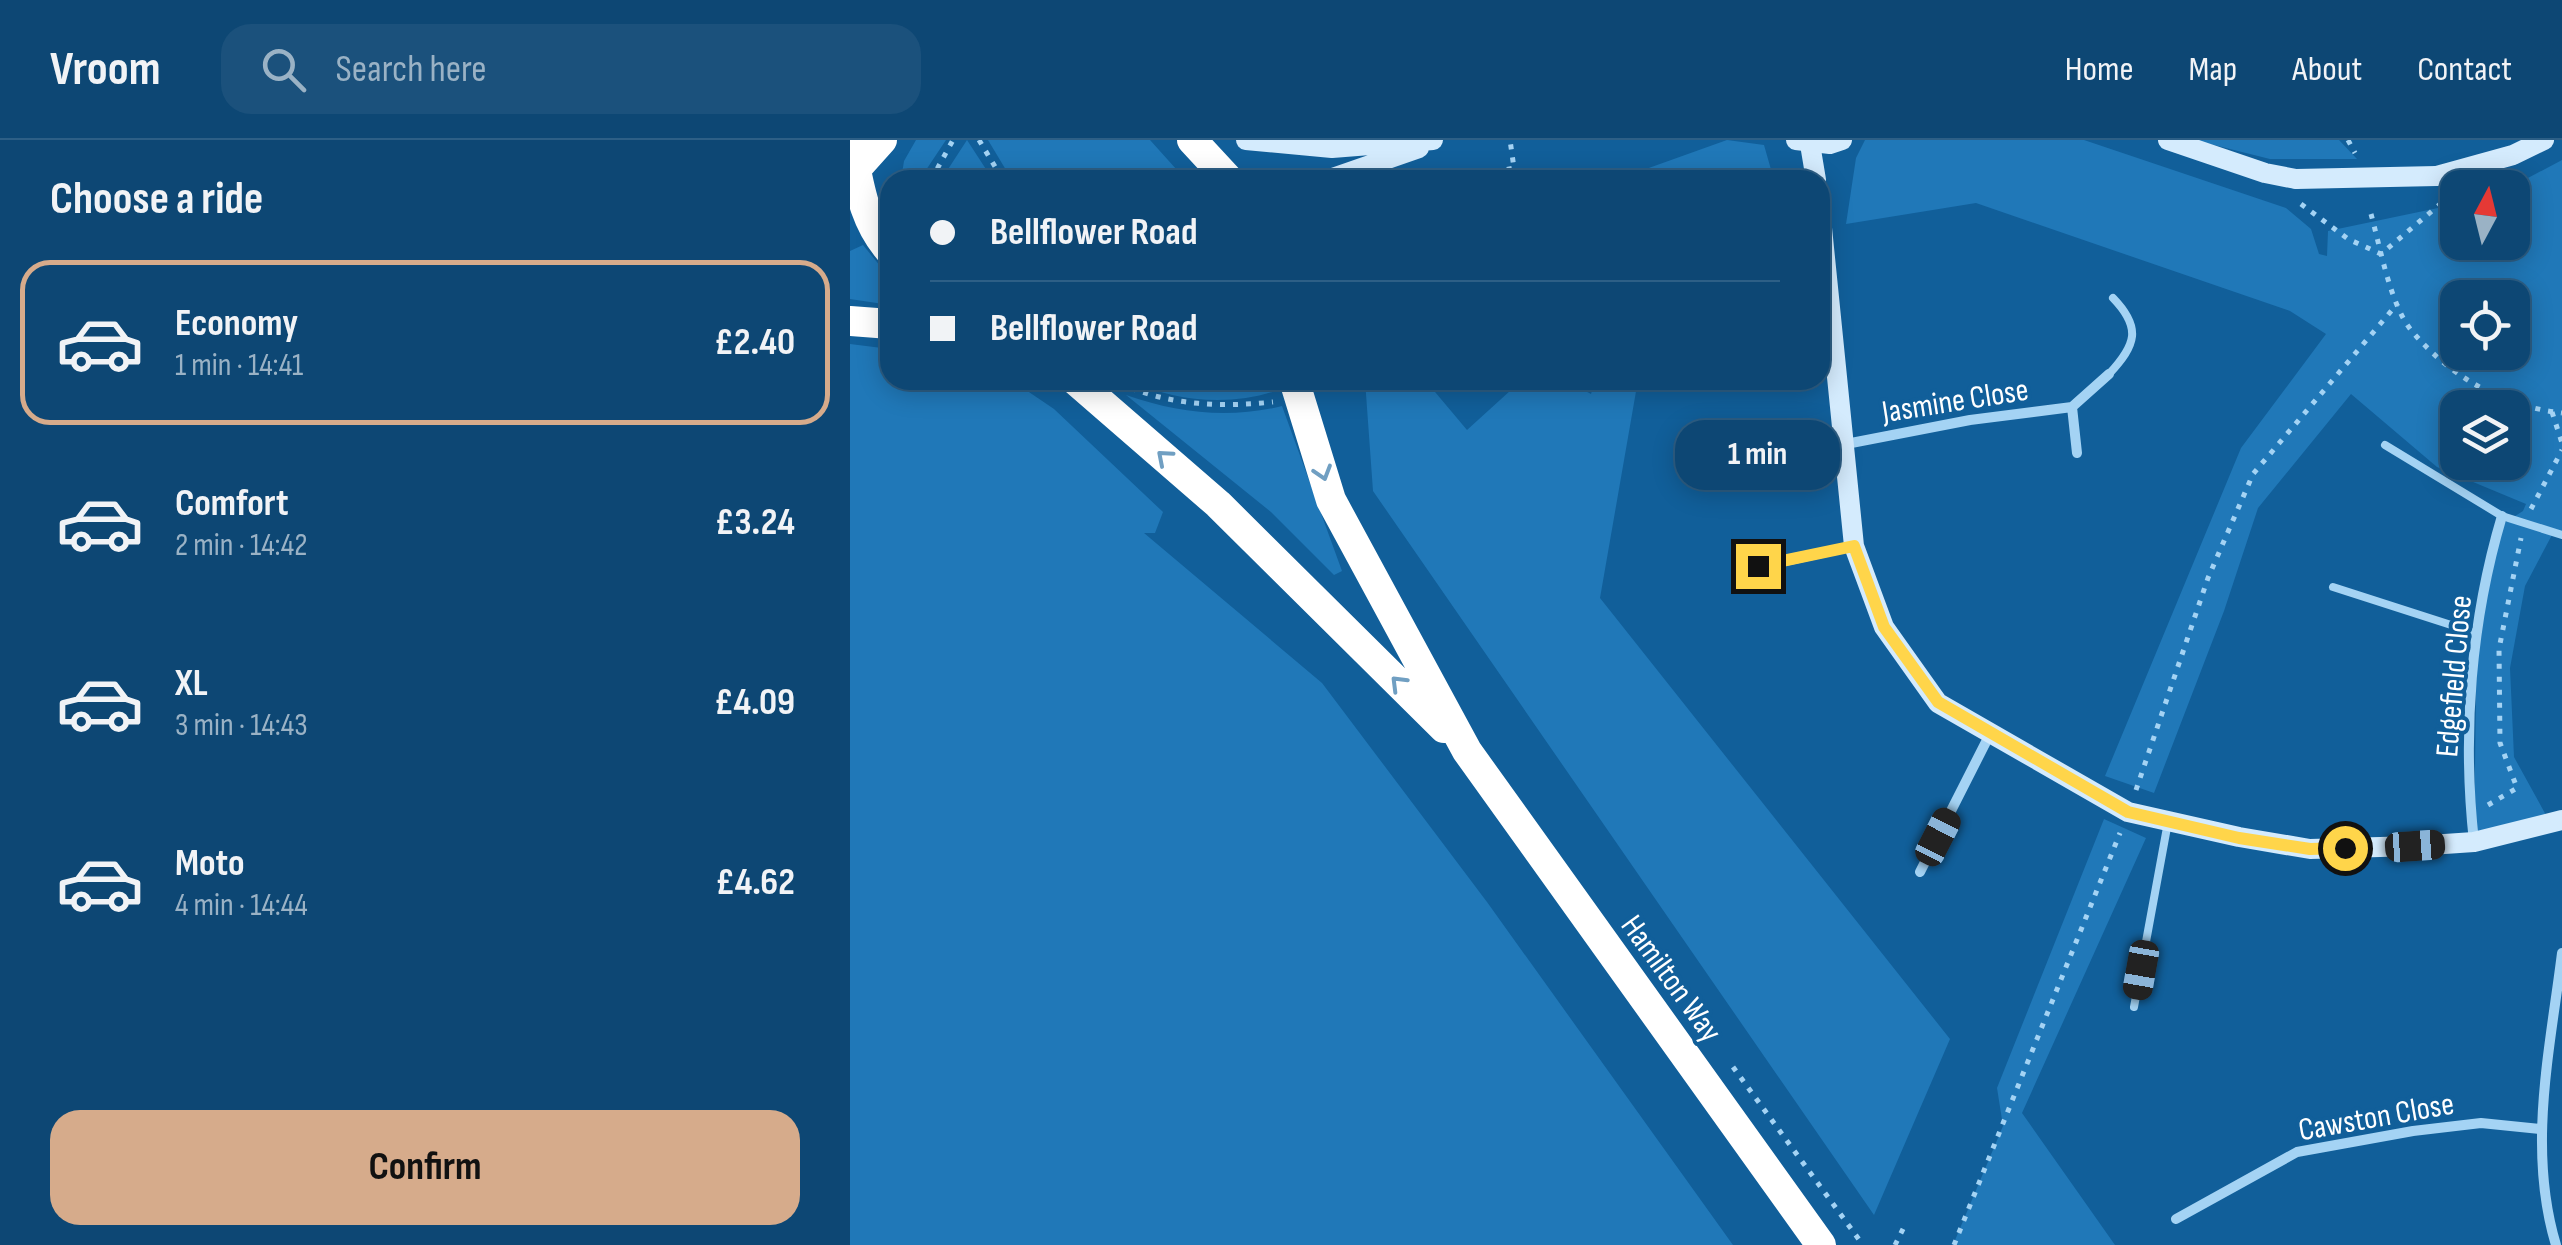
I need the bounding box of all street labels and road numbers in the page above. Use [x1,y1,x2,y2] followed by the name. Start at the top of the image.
[1878,371,2031,432] street label: Jasmine Close
[2428,594,2481,759] street label: Edgefield Close
[1612,908,1730,1050] street label: Hamilton Way
[2295,1085,2457,1150] street label: Cawston Close

